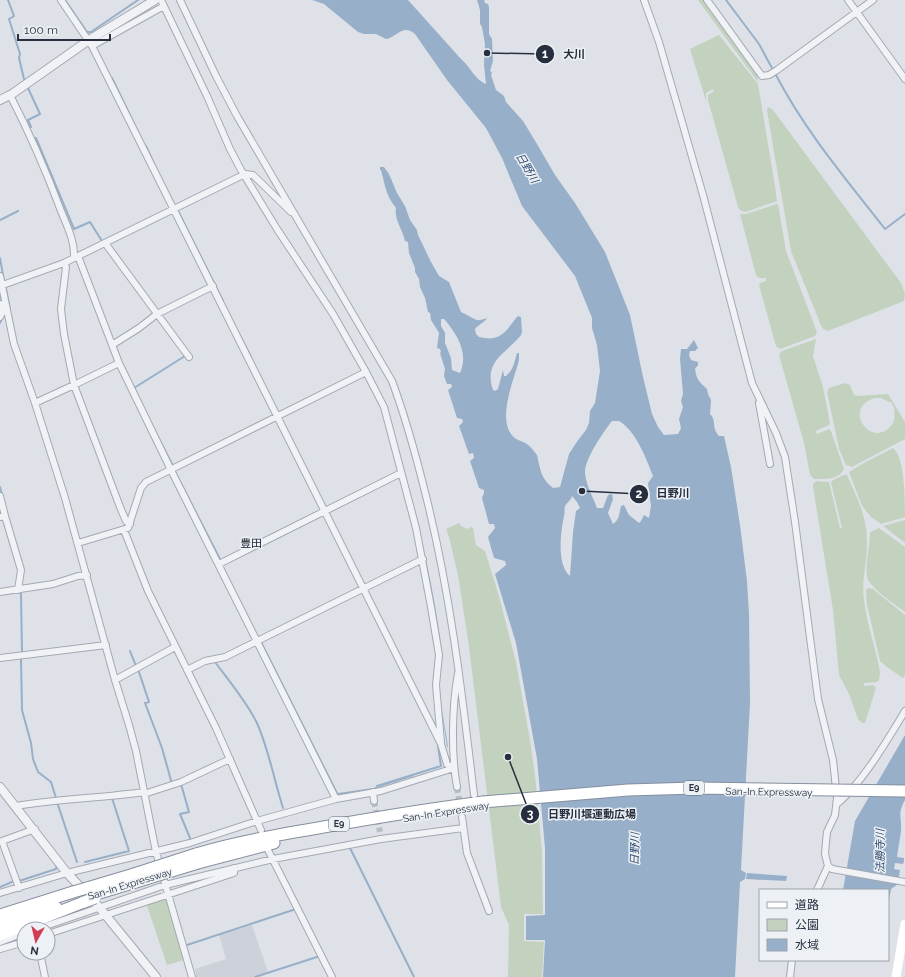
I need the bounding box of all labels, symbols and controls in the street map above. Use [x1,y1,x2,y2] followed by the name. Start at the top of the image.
[18,16,110,42] scale bar
[24,23,58,37] text: 100 m
[535,42,593,65] callout: 大川
[542,47,548,61] text: 1
[563,48,585,61] text: 大川
[513,151,542,186] water label: 日野川
[629,482,698,505] callout: 日野川
[636,487,643,501] text: 2
[657,487,690,500] text: 日野川
[240,537,262,550] district label: 豊田
[684,781,704,795] road number: E9
[725,786,813,798] street label: San-In Expressway
[402,800,490,824] street label: San-In Expressway
[520,803,644,826] callout: 日野川堰運動広場
[527,807,534,821] text: 3
[548,808,636,821] text: 日野川堰運動広場
[329,817,349,831] road number: E9
[874,828,887,873] water label: 法勝寺川
[628,831,642,866] water label: 日野川
[87,866,174,902] street label: San-In Expressway
[759,889,889,961] legend
[795,898,819,912] text: 道路
[795,918,819,932] text: 公園
[16,921,56,961] north arrow
[795,938,819,952] text: 水域
[30,943,40,957] text: N

